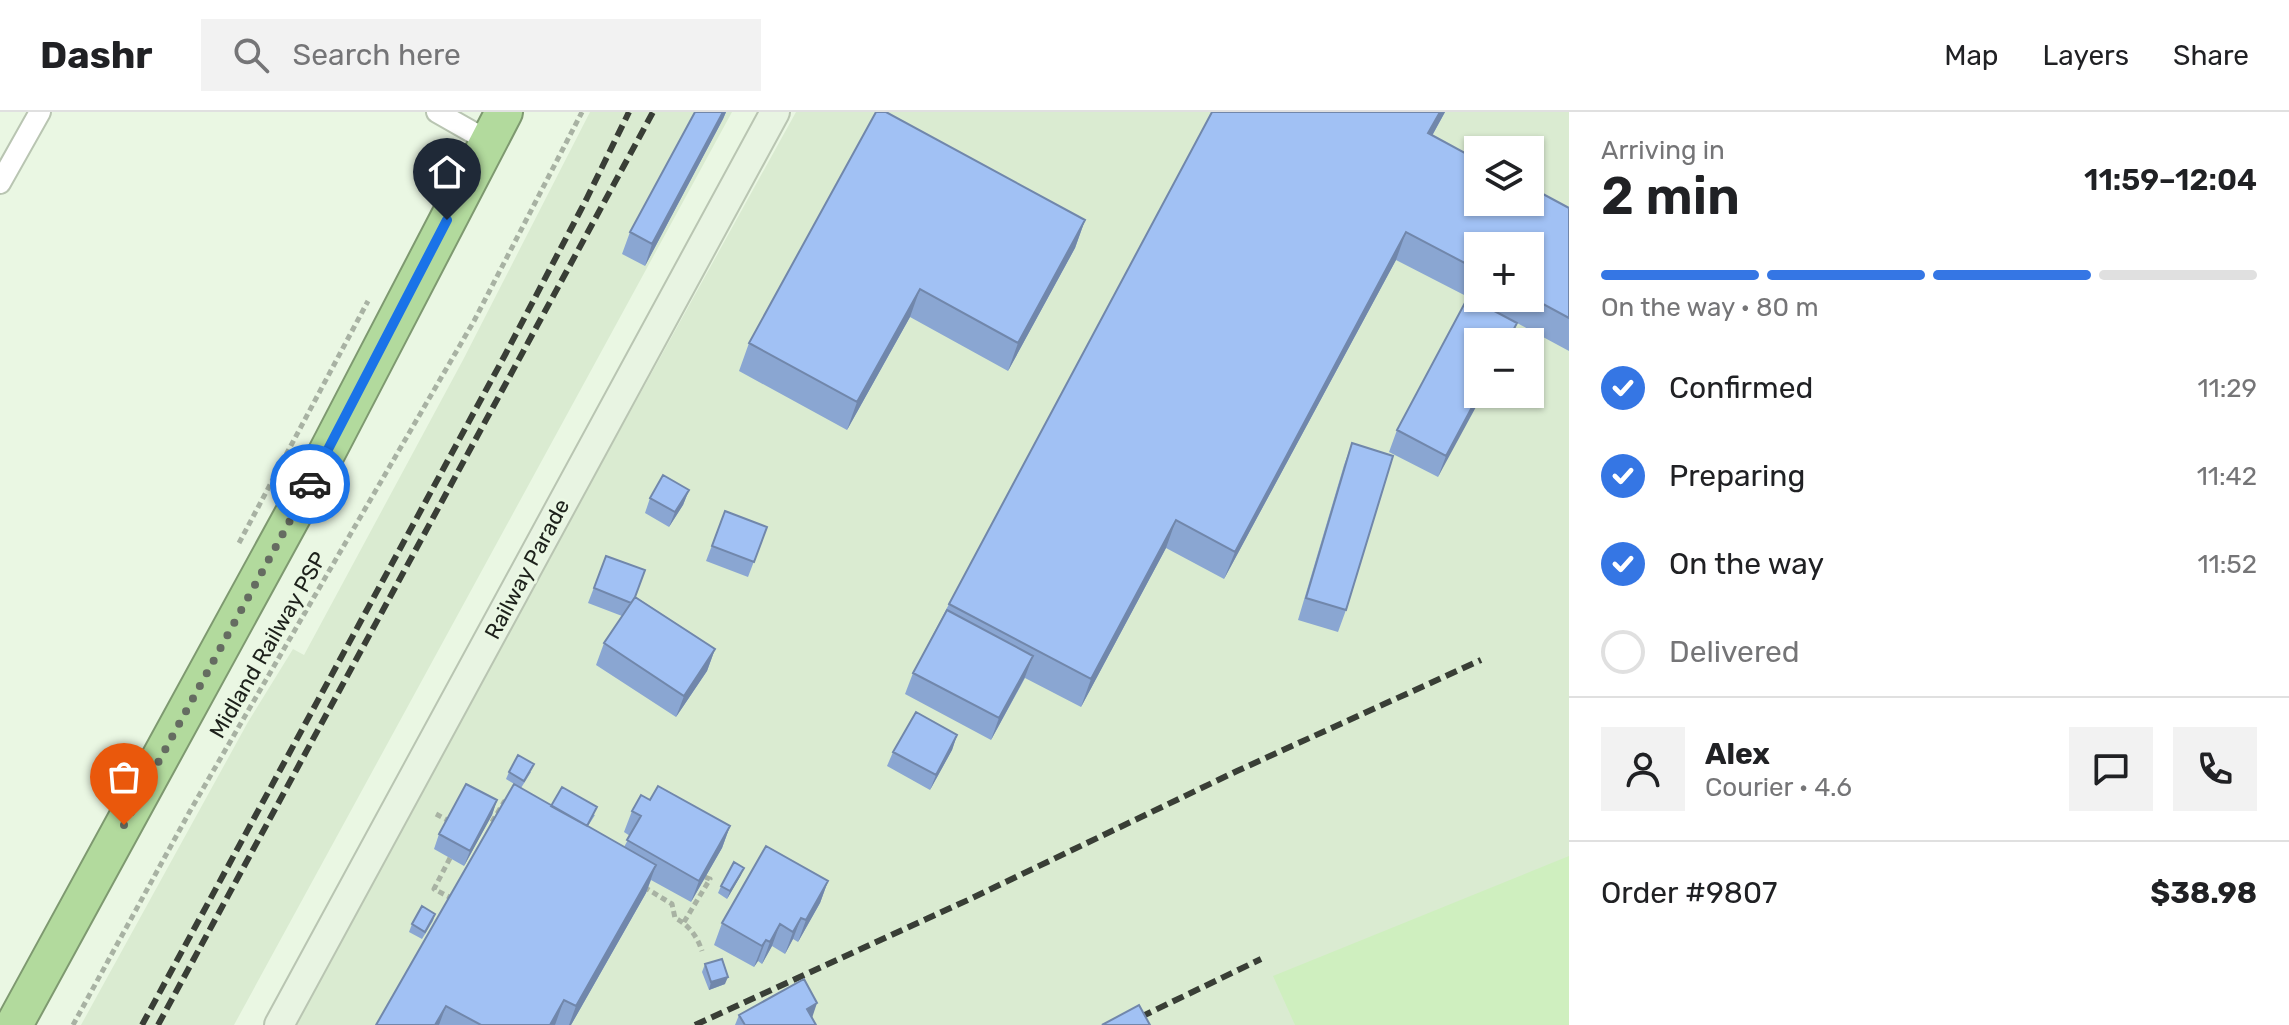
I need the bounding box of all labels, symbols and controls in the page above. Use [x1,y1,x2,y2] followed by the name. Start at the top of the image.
[201,19,761,91] search box
[40,32,153,78] text: Dashr
[229,33,273,77] icon: search
[293,37,461,73] text: Search here
[1944,39,1999,72] text: Map
[2043,39,2129,72] text: Layers
[2173,39,2249,72] text: Share
[1601,135,1725,166] text: Arriving in
[1464,136,1544,408] map controls
[1464,136,1544,216] button: layers
[413,138,481,220] pin
[425,150,469,194] icon: home
[2084,162,2257,198] text: 11:59–12:04
[1601,165,1740,227] text: 2 min
[1464,232,1544,312] button: +
[1601,292,1819,323] text: On the way · 80 m
[1464,328,1544,408] button: −
[1601,366,1645,410] icon: check
[1669,370,1813,406] text: Confirmed
[2197,373,2257,404] text: 11:29
[270,444,350,524] courier
[1601,454,1645,498] icon: check
[1669,458,1805,494] text: Preparing
[2197,461,2257,492] text: 11:42
[288,462,332,506] icon: car
[479,494,575,644] street label: Railway Parade
[1601,542,1645,586] icon: check
[1669,546,1824,582] text: On the way
[204,547,332,743] street label: Midland Railway PSP
[2197,549,2257,580] text: 11:52
[1669,634,1800,670] text: Delivered
[1601,727,1685,811] button: person
[2069,727,2153,811] button: chat
[2173,727,2257,811] button: phone
[1705,736,1770,772] text: Alex
[90,743,158,825] pin
[102,755,146,799] icon: bag
[1705,772,1852,803] text: Courier · 4.6
[1601,875,1777,911] text: Order #9807
[2150,875,2257,911] text: $38.98

